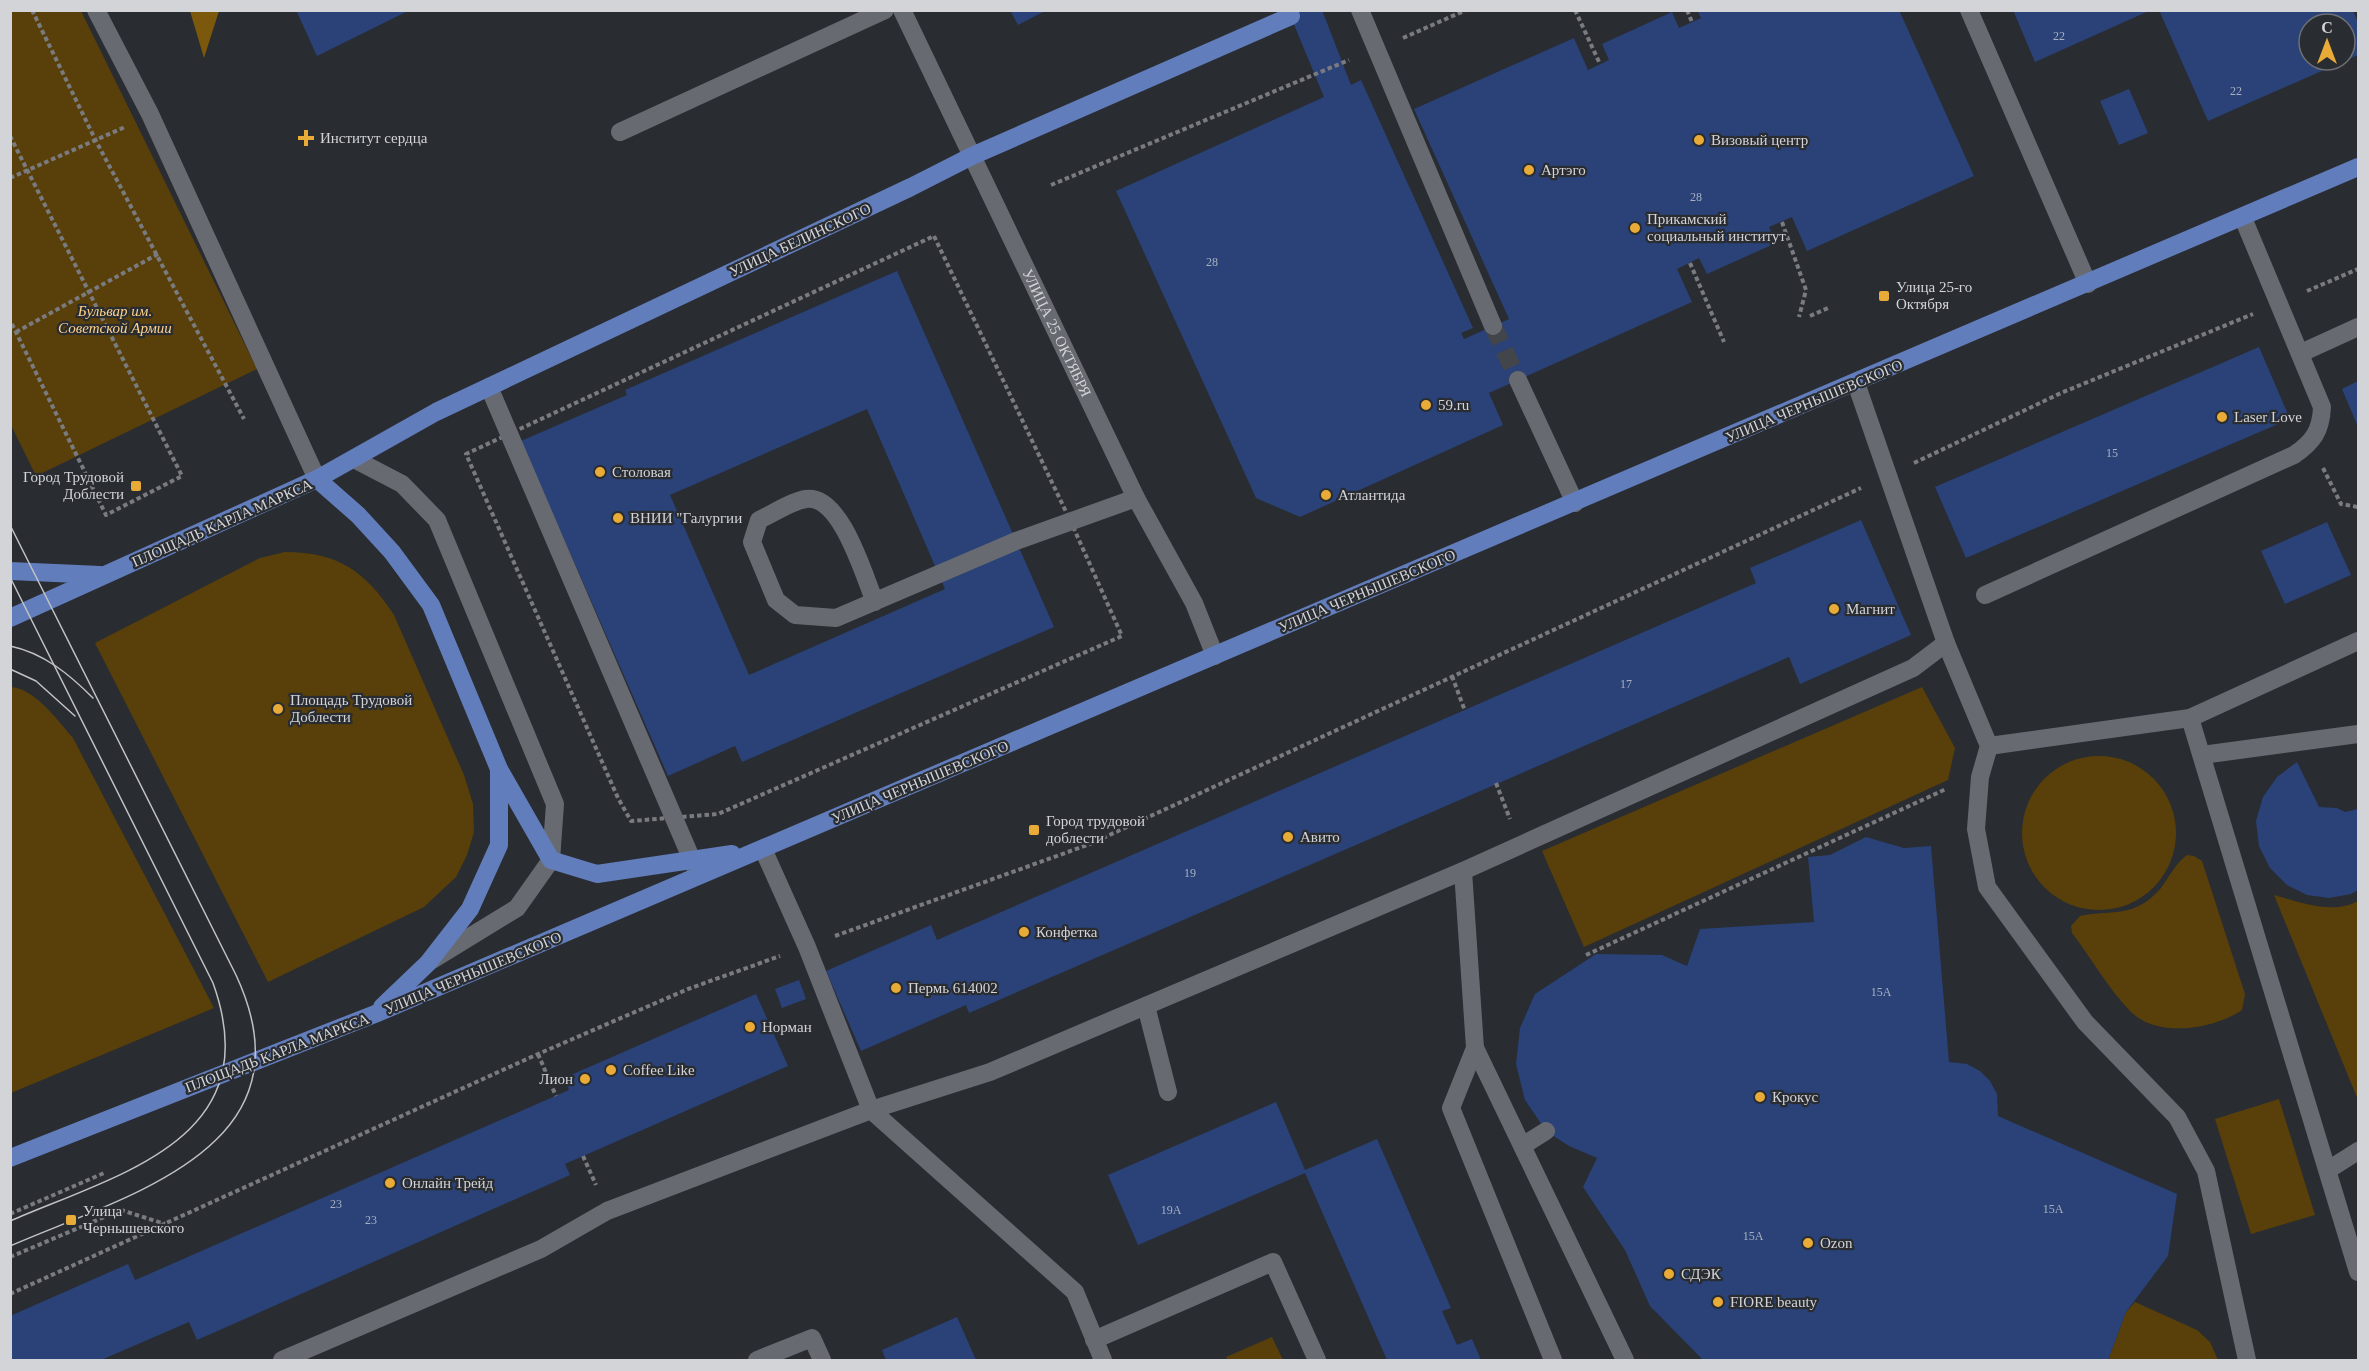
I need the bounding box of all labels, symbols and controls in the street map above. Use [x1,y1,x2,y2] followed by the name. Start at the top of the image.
[2297,12,2357,72] north arrow
[2321,19,2333,36] text: С
[2053,29,2065,43] house number: 22
[2230,84,2242,98] house number: 22
[297,129,315,147] marker: Институт сердца
[320,130,428,146] place label: Институт сердца
[1711,132,1808,148] place label: Визовый центр
[1692,133,1706,147] marker: Визовый центр
[1541,162,1586,178] place label: Артэго
[1522,163,1536,177] marker: Артэго
[1690,190,1702,204] house number: 28
[727,200,873,280] street label: УЛИЦА БЕЛИНСКОГО
[1647,211,1786,244] place label: Прикамский социальный институт
[1628,221,1642,235] marker: Прикамский социальный институт
[1206,255,1218,269] house number: 28
[1019,266,1094,399] street label: УЛИЦА 25 ОКТЯБРЯ
[1896,279,1972,312] place label: Улица 25-го Октября
[1877,289,1891,303] marker: Улица 25-го Октября
[58,303,172,336] park label: Бульвар им. Советской Армии
[1723,356,1905,446] street label: УЛИЦА ЧЕРНЫШЕВСКОГО
[1438,397,1470,413] place label: 59.ru
[1419,398,1433,412] marker: 59.ru
[2234,409,2302,425] place label: Laser Love
[2215,410,2229,424] marker: Laser Love
[2106,446,2118,460] house number: 15
[612,464,671,480] place label: Столовая
[593,465,607,479] marker: Столовая
[23,469,124,502] place label: Город Трудовой Доблести
[129,476,315,570] street label: ПЛОЩАДЬ КАРЛА МАРКСА
[129,479,143,493] marker: Город Трудовой Доблести
[1338,487,1406,503] place label: Атлантида
[1319,488,1333,502] marker: Атлантида
[630,510,742,526] place label: ВНИИ "Галургии
[611,511,625,525] marker: ВНИИ "Галургии
[1276,546,1458,636] street label: УЛИЦА ЧЕРНЫШЕВСКОГО
[1846,601,1895,617] place label: Магнит
[1827,602,1841,616] marker: Магнит
[1620,677,1632,691] house number: 17
[290,692,412,725] place label: Площадь Трудовой Доблести
[271,702,285,716] marker: Площадь Трудовой Доблести
[829,737,1011,827] street label: УЛИЦА ЧЕРНЫШЕВСКОГО
[1046,813,1145,846] place label: Город трудовой доблести
[1027,823,1041,837] marker: Город трудовой доблести
[1300,829,1340,845] place label: Авито
[1281,830,1295,844] marker: Авито
[1184,866,1196,880] house number: 19
[1036,924,1098,940] place label: Конфетка
[1017,925,1031,939] marker: Конфетка
[382,928,564,1018] street label: УЛИЦА ЧЕРНЫШЕВСКОГО
[908,980,998,996] place label: Пермь 614002
[889,981,903,995] marker: Пермь 614002
[1871,985,1892,999] house number: 15А
[183,1010,371,1095] street label: ПЛОЩАДЬ КАРЛА МАРКСА
[762,1019,812,1035] place label: Норман
[743,1020,757,1034] marker: Норман
[623,1062,695,1078] place label: Coffee Like
[604,1063,618,1077] marker: Coffee Like
[539,1071,573,1087] place label: Лион
[578,1072,592,1086] marker: Лион
[1772,1089,1819,1105] place label: Крокус
[1753,1090,1767,1104] marker: Крокус
[402,1175,494,1191] place label: Онлайн Трейд
[383,1176,397,1190] marker: Онлайн Трейд
[330,1197,342,1211] house number: 23
[2043,1202,2064,1216] house number: 15А
[83,1203,184,1236] place label: Улица Чернышевского
[1161,1203,1182,1217] house number: 19А
[64,1213,78,1227] marker: Улица Чернышевского
[365,1213,377,1227] house number: 23
[1743,1229,1764,1243] house number: 15А
[1820,1235,1853,1251] place label: Ozon
[1801,1236,1815,1250] marker: Ozon
[1681,1266,1722,1282] place label: СДЭК
[1662,1267,1676,1281] marker: СДЭК
[1730,1294,1818,1310] place label: FIORE beauty
[1711,1295,1725,1309] marker: FIORE beauty

